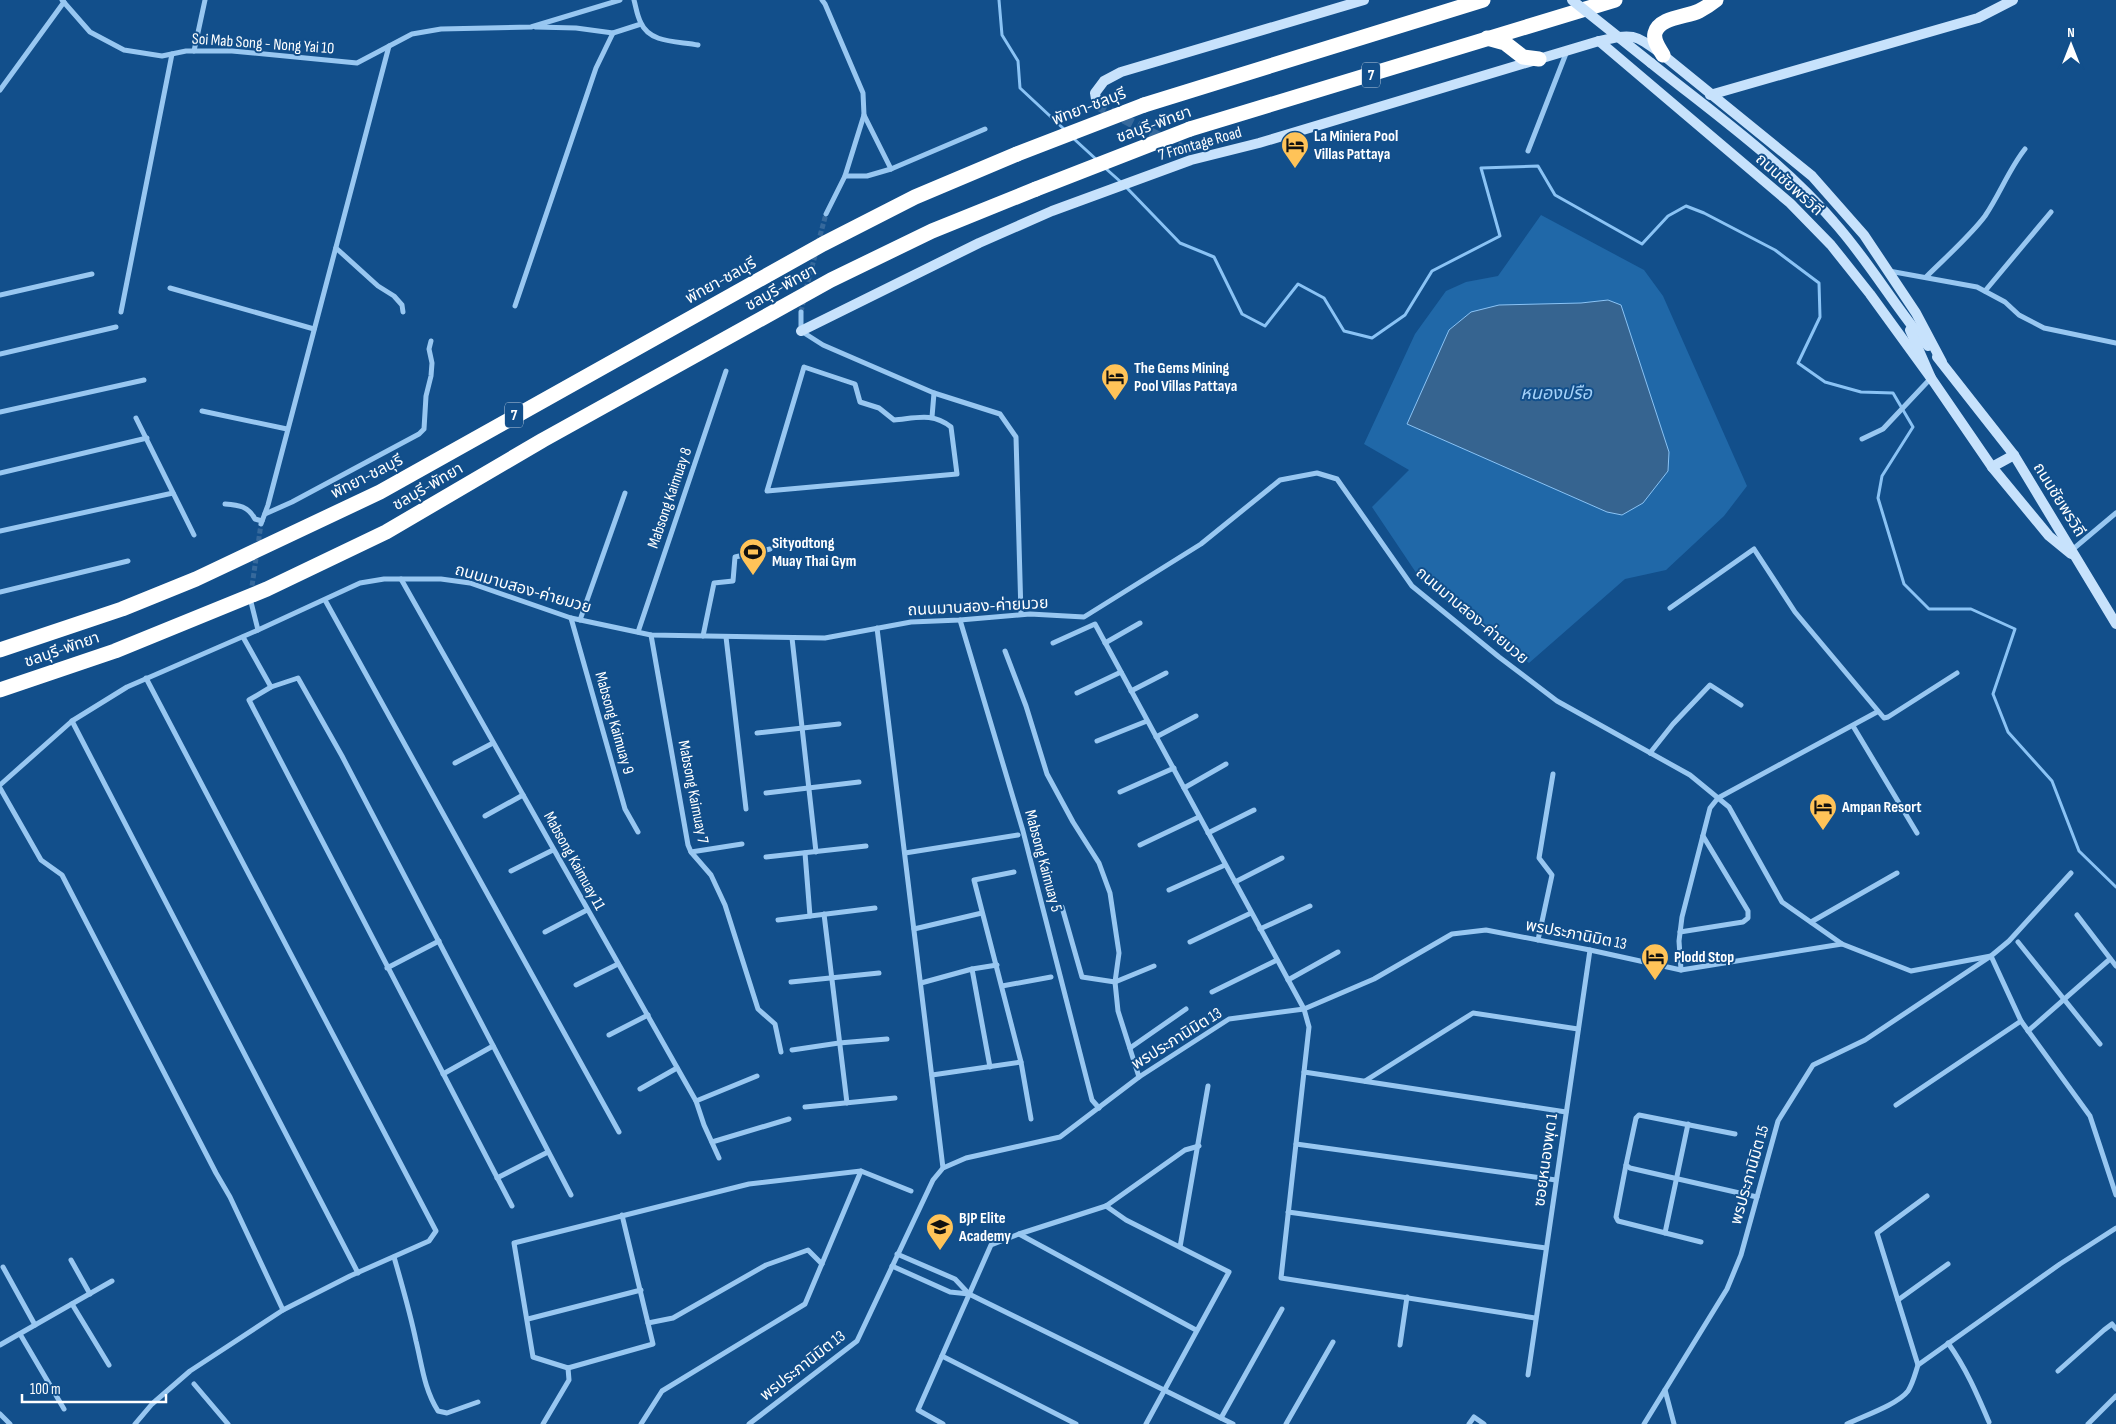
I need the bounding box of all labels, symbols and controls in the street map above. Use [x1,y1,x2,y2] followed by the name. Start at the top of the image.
[2046,20,2096,70] north arrow
[2067,24,2075,41] text: N
[191,30,335,58] street label: Soi Mab Song - Nong Yai 10
[1362,62,1380,88] road number: 7
[1049,84,1129,130] street label: พัทยา-ชลบุรี
[1114,103,1194,147] street label: ชลบุรี-พัทยา
[1156,123,1244,165] street label: 7 Frontage Road
[1314,127,1398,164] place label: La Miniera Pool Villas Pattaya
[1280,130,1310,169] hotel icon: La Miniera Pool Villas Pattaya
[1751,150,1827,220] street label: ถนนชัยพรวิถี
[682,254,760,308] street label: พัทยา-ชลบุรี
[742,261,820,315] street label: ชลบุรี-พัทยา
[1134,359,1237,396] place label: The Gems Mining Pool Villas Pattaya
[1100,362,1130,401] hotel icon: The Gems Mining Pool Villas Pattaya
[1520,383,1592,404] water label: หนองปรือ
[505,402,523,428] road number: 7
[644,445,696,551] street label: Mabsong Kaimuay 8
[328,451,406,503] street label: พัทยา-ชลบุรี
[389,459,467,515] street label: ชลบุรี-พัทยา
[2029,459,2089,541] street label: ถนนชัยพรวิถี
[772,534,856,571] place label: Sityodtong Muay Thai Gym
[738,537,768,576] sports icon: Sityodtong Muay Thai Gym
[453,560,593,618] street label: ถนนมาบสอง-ค่ายมวย
[1412,563,1532,669] street label: ถนนมาบสอง-ค่ายมวย
[907,594,1049,620] street label: ถนนมาบสอง-ค่ายมวย
[22,628,102,672] street label: ชลบุรี-พัทยา
[590,670,638,776] street label: Mabsong Kaimuay 9
[674,739,712,846] street label: Mabsong Kaimuay 7
[1808,792,1838,831] hotel icon: Ampan Resort
[1841,798,1922,817] place label: Ampan Resort
[539,808,609,914] street label: Mabsong Kaimuay 11
[1020,808,1066,914] street label: Mabsong Kaimuay 5
[1524,916,1628,954] street label: พรประภานิมิต 13
[1640,942,1670,981] hotel icon: Plodd Stop
[1674,948,1734,967] place label: Plodd Stop
[1128,1004,1226,1074] street label: พรประภานิมิต 13
[1530,1112,1562,1208] street label: ซอยหนองพุด 1
[1727,1123,1773,1227] street label: พรประภานิมิต 15
[958,1209,1011,1246] place label: BJP Elite Academy
[925,1212,955,1251] school or university icon: BJP Elite Academy
[757,1327,849,1405] street label: พรประภานิมิต 13
[22,1372,166,1404] scale bar
[30,1380,61,1399] text: 100 m

